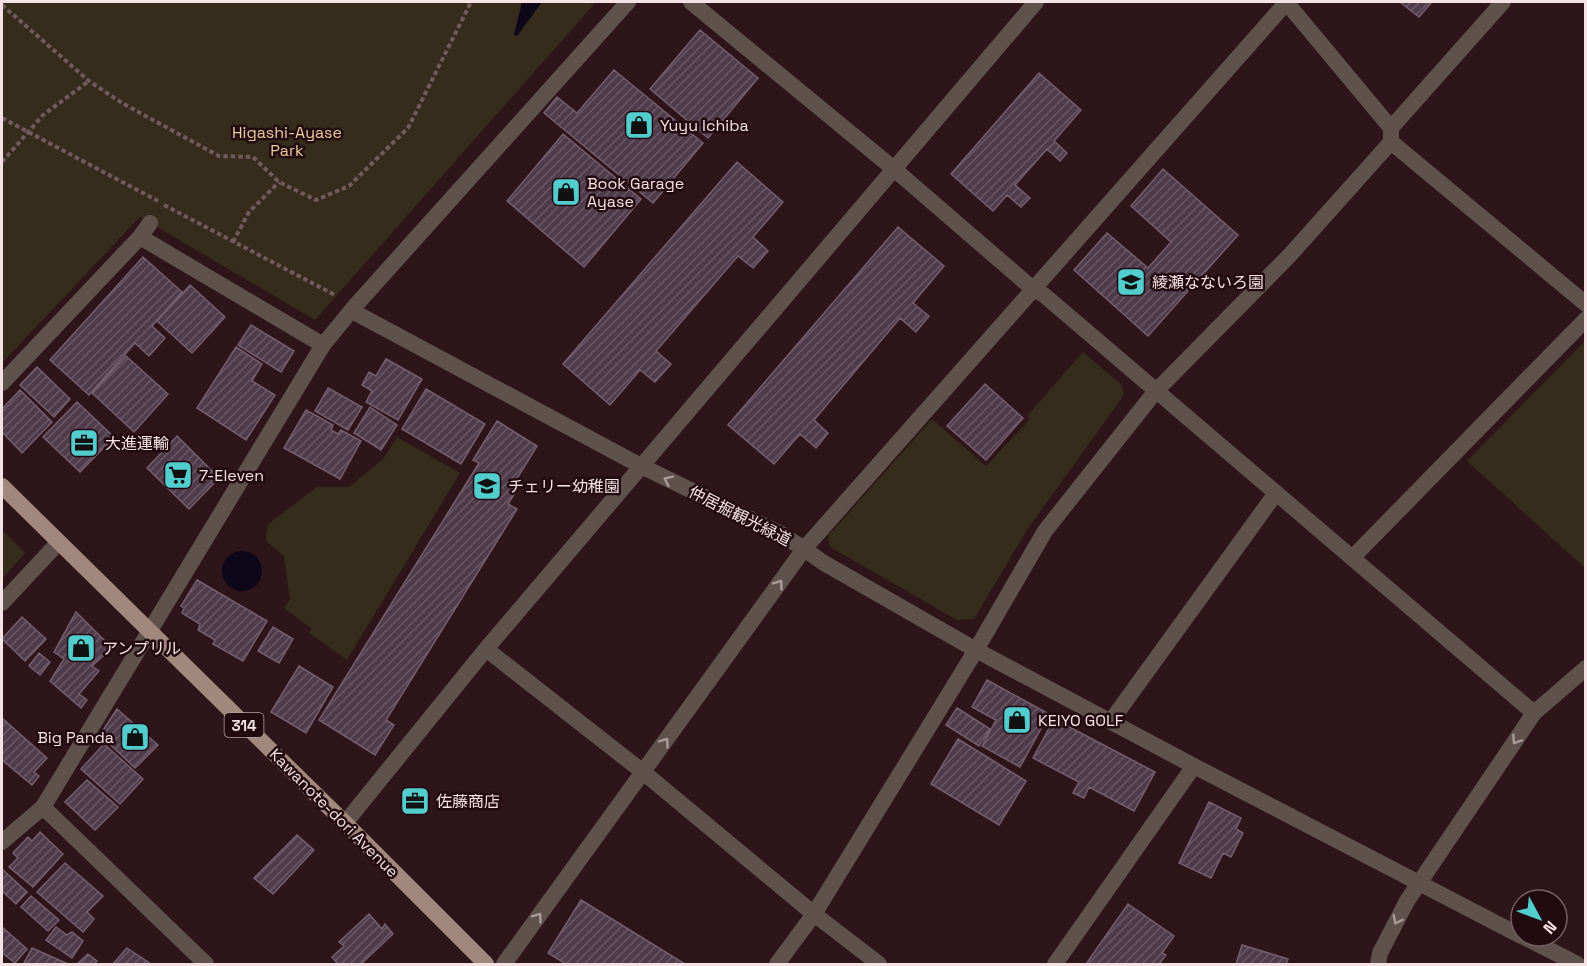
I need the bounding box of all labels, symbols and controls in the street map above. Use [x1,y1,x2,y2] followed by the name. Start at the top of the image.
[623,109,655,141] shop icon: Yuyu Ichiba
[660,115,749,136] place label: Yuyu Ichiba
[232,122,342,161] park label: Higashi-Ayase Park
[587,173,684,212] place label: Book Garage Ayase
[550,176,582,208] shop icon: Book Garage Ayase
[1115,266,1147,298] school or university icon: 綾瀬なないろ園
[1152,272,1264,293] place label: 綾瀬なないろ園
[68,427,100,459] office icon: 大進運輸
[105,433,169,454] place label: 大進運輸
[162,459,194,491] supermarket icon: 7-Eleven
[199,465,264,486] place label: 7-Eleven
[471,470,503,502] school or university icon: チェリー幼稚園
[664,475,675,487] one-way arrow
[508,476,620,497] place label: チェリー幼稚園
[685,481,795,551] street label: 仲居掘観光緑道
[772,579,783,590] one-way arrow
[65,632,97,664] shop icon: アンプリル
[102,638,181,659] place label: アンプリル
[1001,704,1033,736] shop icon: KEIYO GOLF
[1038,710,1124,731] place label: KEIYO GOLF
[224,713,264,737] road number: 314
[119,721,151,753] shop icon: Big Panda
[37,727,114,748] place label: Big Panda
[1512,733,1523,744] one-way arrow
[657,737,668,748] one-way arrow
[265,744,403,882] street label: Kawanote-dori Avenue
[399,785,431,817] office icon: 佐藤商店
[436,791,500,812] place label: 佐藤商店
[1509,888,1569,948] north arrow
[531,912,542,923] one-way arrow
[1393,914,1404,924] one-way arrow
[1538,917,1561,938] text: N

